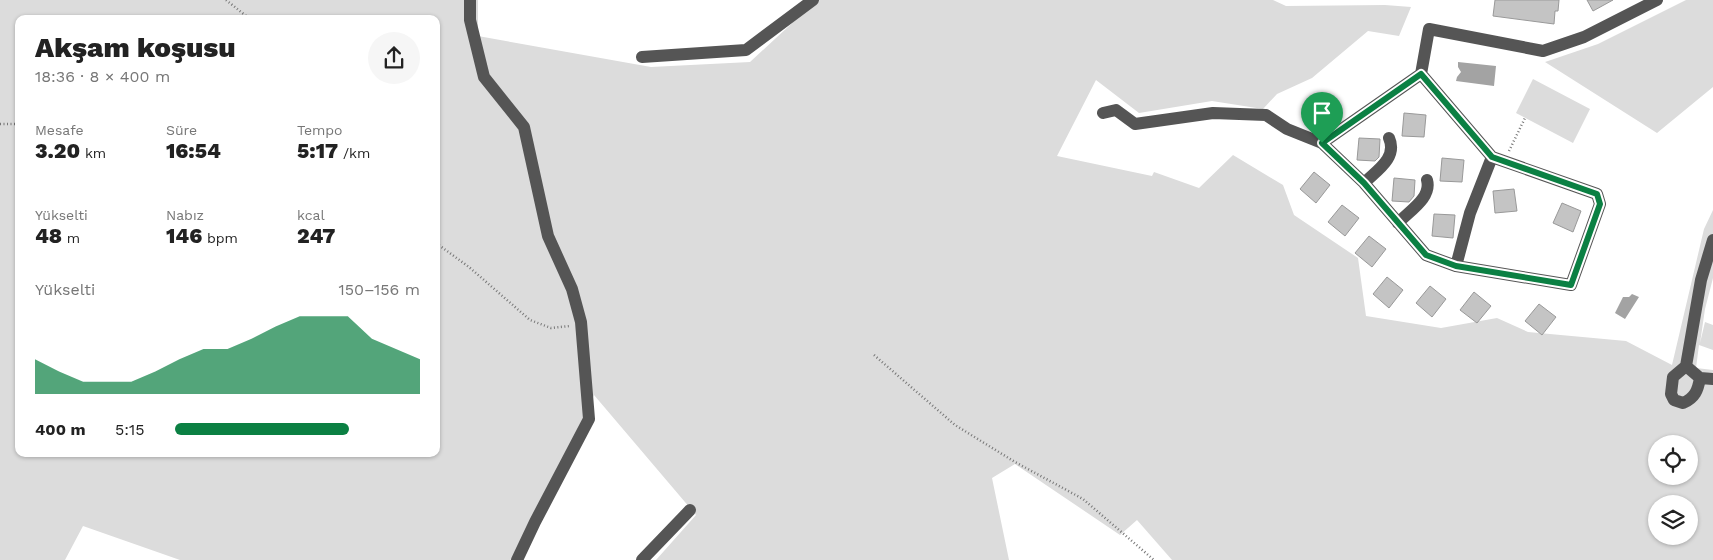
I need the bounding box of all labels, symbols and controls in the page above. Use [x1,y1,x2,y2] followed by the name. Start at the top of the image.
[35,31,236,64] text: Akşam koşusu
[368,32,420,84] button: share
[35,67,170,86] text: 18:36 · 8 × 400 m
[1301,92,1343,143] pin
[1308,99,1336,127] icon: arrive
[35,122,84,138] text: Mesafe
[166,122,197,138] text: Süre
[297,122,343,138] text: Tempo
[35,138,80,163] text: 3.20
[166,138,221,163] text: 16:54
[297,138,338,163] text: 5:17
[80,145,106,161] text: km
[338,145,370,161] text: /km
[35,207,88,223] text: Yükselti
[166,207,204,223] text: Nabız
[297,207,325,223] text: kcal
[35,223,62,248] text: 48
[166,223,202,248] text: 146
[297,223,335,248] text: 247
[62,230,80,246] text: m
[202,230,238,246] text: bpm
[35,280,95,299] text: Yükselti
[339,280,420,299] text: 150–156 m
[35,420,86,439] text: 400 m
[115,420,145,439] text: 5:15
[1648,435,1698,545] map controls
[1648,435,1698,485] button: locate
[1648,495,1698,545] button: layers

